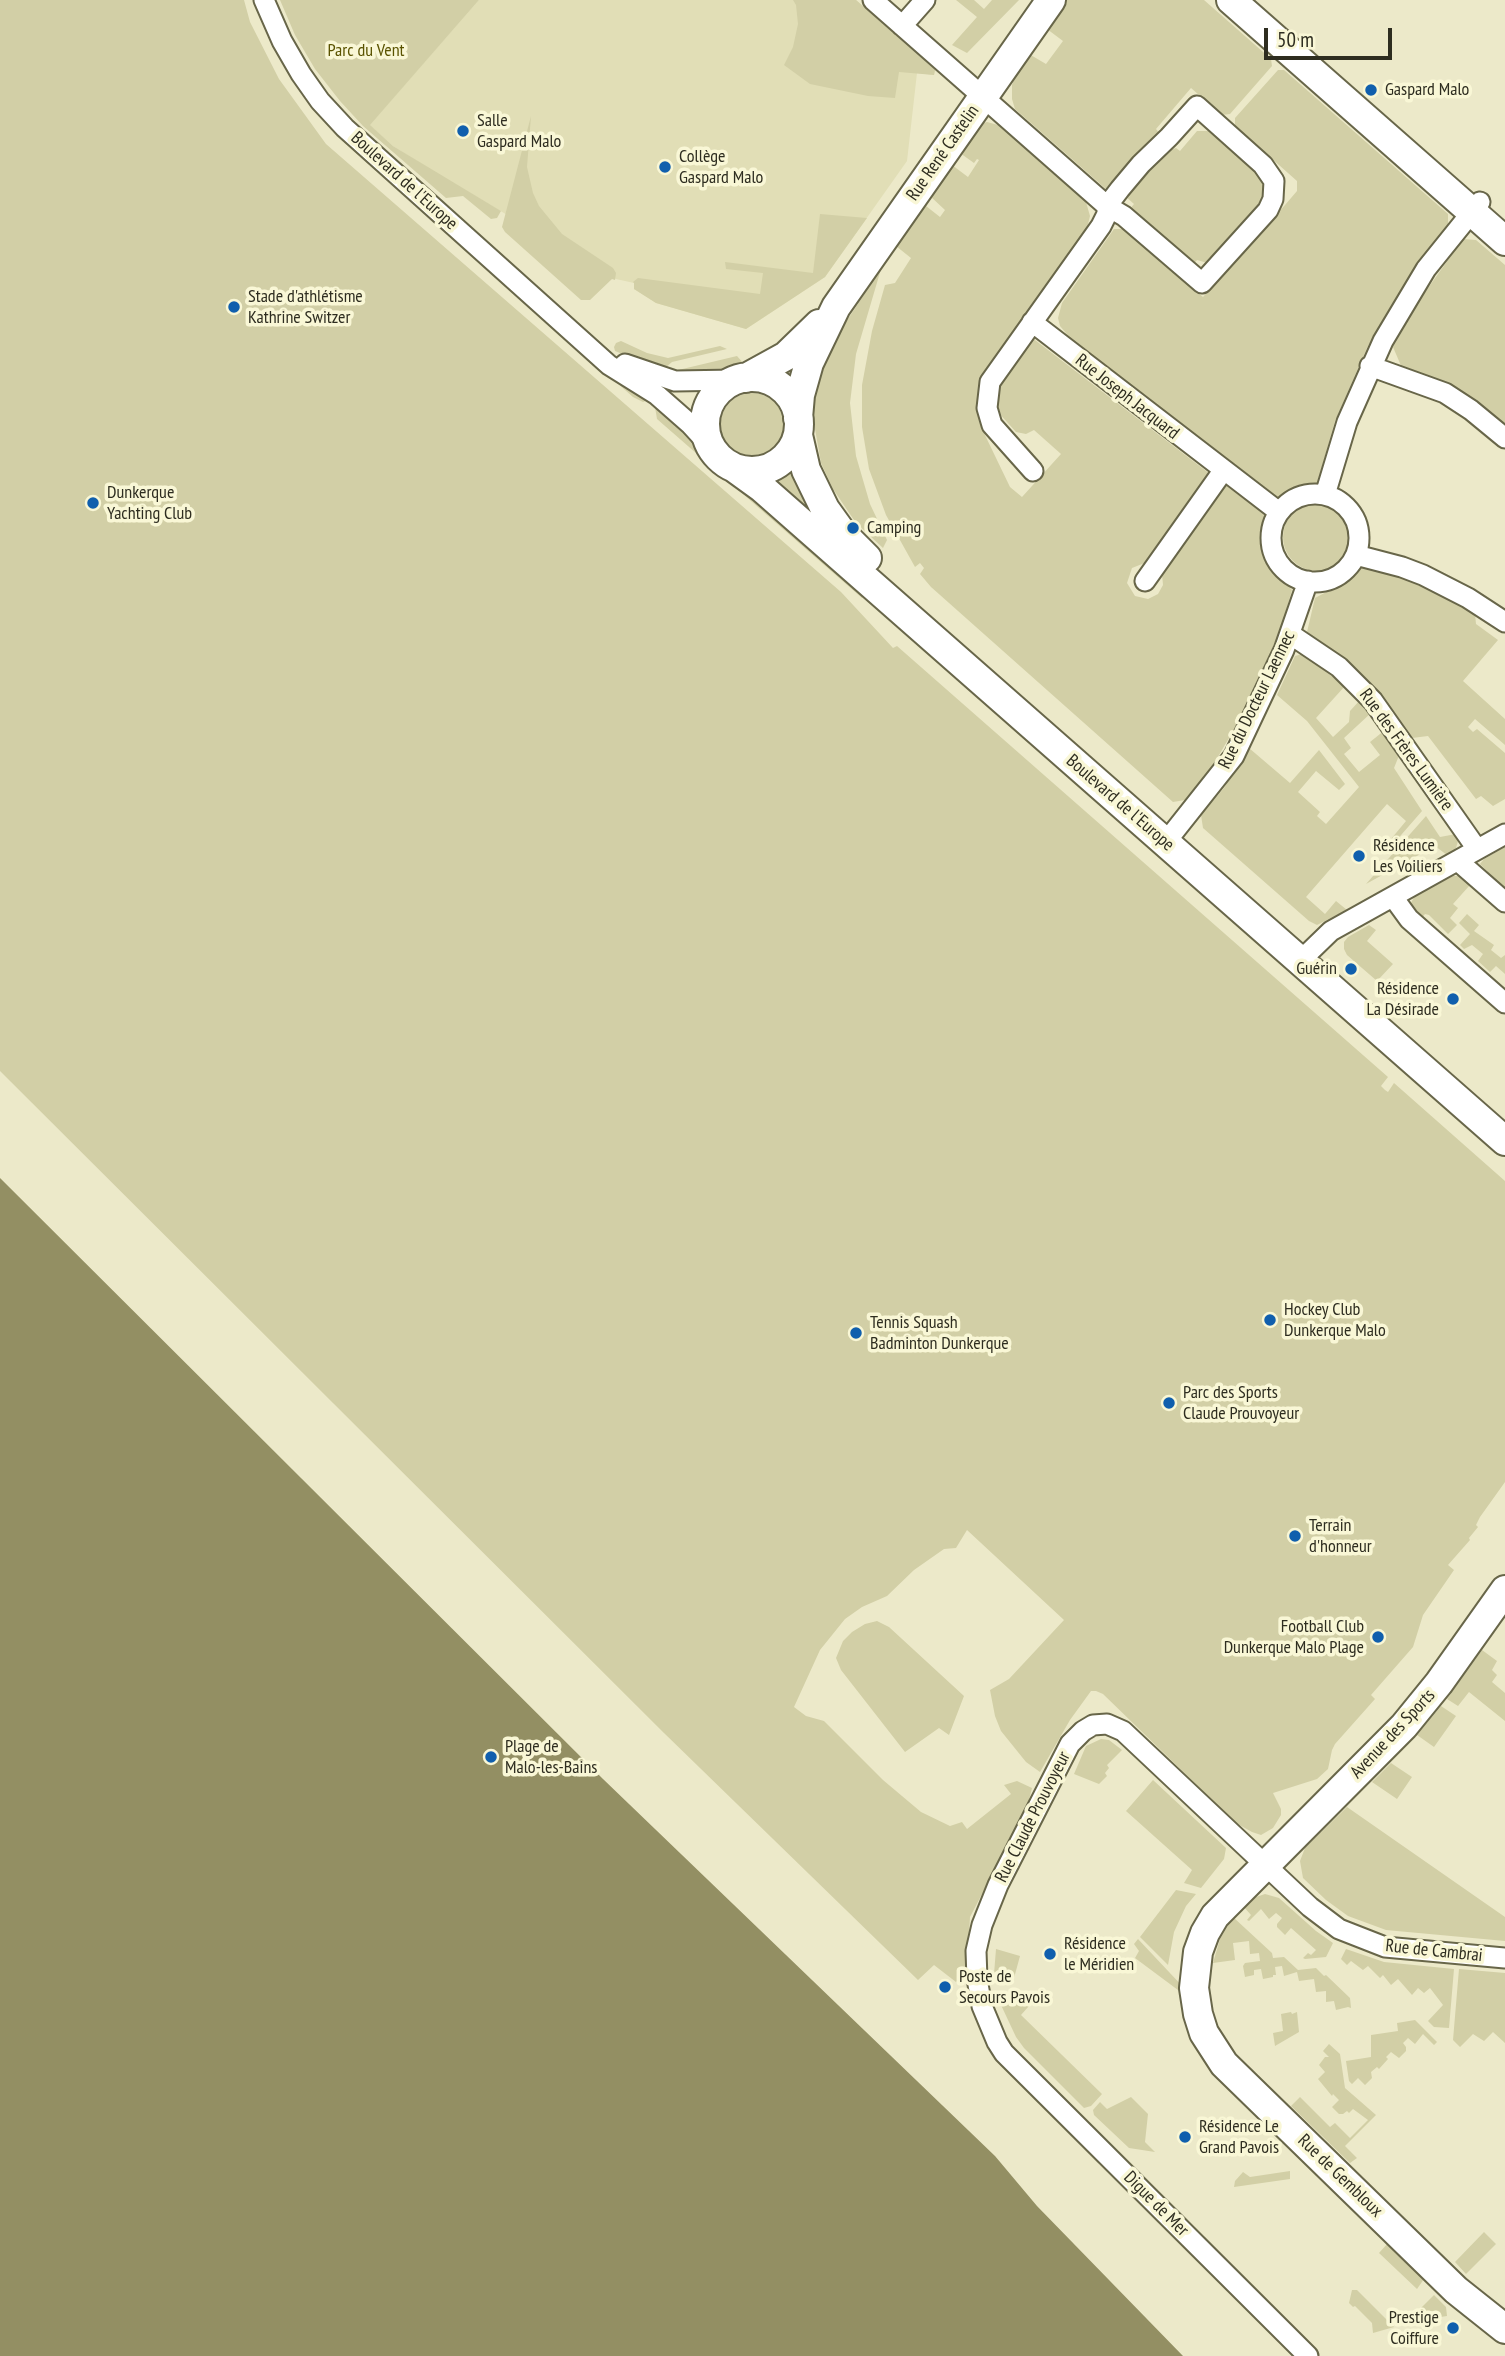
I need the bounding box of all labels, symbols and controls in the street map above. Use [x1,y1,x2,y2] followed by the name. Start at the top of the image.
[1267,14,1395,58] scale bar
[1277,26,1314,53] text: 50 m
[327,40,405,62] park label: Parc du Vent
[1385,79,1469,101] place label: Gaspard Malo
[1363,82,1379,98] marker: Gaspard Malo
[902,101,984,205] street label: Rue René Castelin
[477,110,561,152] place label: Salle Gaspard Malo
[455,123,471,139] marker: Salle Gaspard Malo
[346,127,462,235] street label: Boulevard de l'Europe
[679,146,763,188] place label: Collège Gaspard Malo
[657,159,673,175] marker: Collège Gaspard Malo
[248,286,363,328] place label: Stade d'athlétisme Kathrine Switzer
[226,299,242,315] marker: Stade d'athlétisme Kathrine Switzer
[1071,350,1183,444] street label: Rue Joseph Jacquard
[107,482,192,524] place label: Dunkerque Yachting Club
[85,495,101,511] marker: Dunkerque Yachting Club
[867,517,921,539] place label: Camping
[845,520,861,536] marker: Camping
[1214,627,1300,773] street label: Rue du Docteur Laennec
[1355,685,1457,815] street label: Rue des Frères Lumière
[1062,750,1178,856] street label: Boulevard de l'Europe
[1373,835,1443,878] place label: Résidence Les Voiliers
[1351,848,1367,864] marker: Résidence Les Voiliers
[1296,958,1337,980] place label: Guérin
[1343,961,1359,977] marker: Guérin
[1367,978,1439,1020] place label: Résidence La Désirade
[1445,991,1461,1007] marker: Résidence La Désirade
[1284,1299,1386,1342] place label: Hockey Club Dunkerque Malo
[870,1312,1009,1354] place label: Tennis Squash Badminton Dunkerque
[1262,1312,1278,1328] marker: Hockey Club Dunkerque Malo
[848,1325,864,1341] marker: Tennis Squash Badminton Dunkerque
[1183,1382,1299,1424] place label: Parc des Sports Claude Prouvoyeur
[1161,1395,1177,1411] marker: Parc des Sports Claude Prouvoyeur
[1309,1515,1372,1558] place label: Terrain d'honneur
[1287,1528,1303,1544] marker: Terrain d'honneur
[1224,1616,1364,1658] place label: Football Club Dunkerque Malo Plage
[1370,1629,1386,1645] marker: Football Club Dunkerque Malo Plage
[1346,1685,1440,1783] street label: Avenue des Sports
[505,1736,597,1778] place label: Plage de Malo-les-Bains
[991,1748,1075,1886] street label: Rue Claude Prouvoyeur
[483,1749,499,1765] marker: Plage de Malo-les-Bains
[1064,1933,1134,1976] place label: Résidence le Méridien
[1384,1935,1484,1967] street label: Rue de Cambrai
[1042,1946,1058,1962] marker: Résidence le Méridien
[959,1966,1050,2008] place label: Poste de Secours Pavois
[937,1979,953,1995] marker: Poste de Secours Pavois
[1199,2116,1279,2158] place label: Résidence Le Grand Pavois
[1177,2129,1193,2145] marker: Résidence Le Grand Pavois
[1293,2130,1387,2222] street label: Rue de Gembloux
[1119,2167,1193,2241] street label: Digue de Mer
[1389,2307,1439,2350] place label: Prestige Coiffure
[1445,2320,1461,2336] marker: Prestige Coiffure

